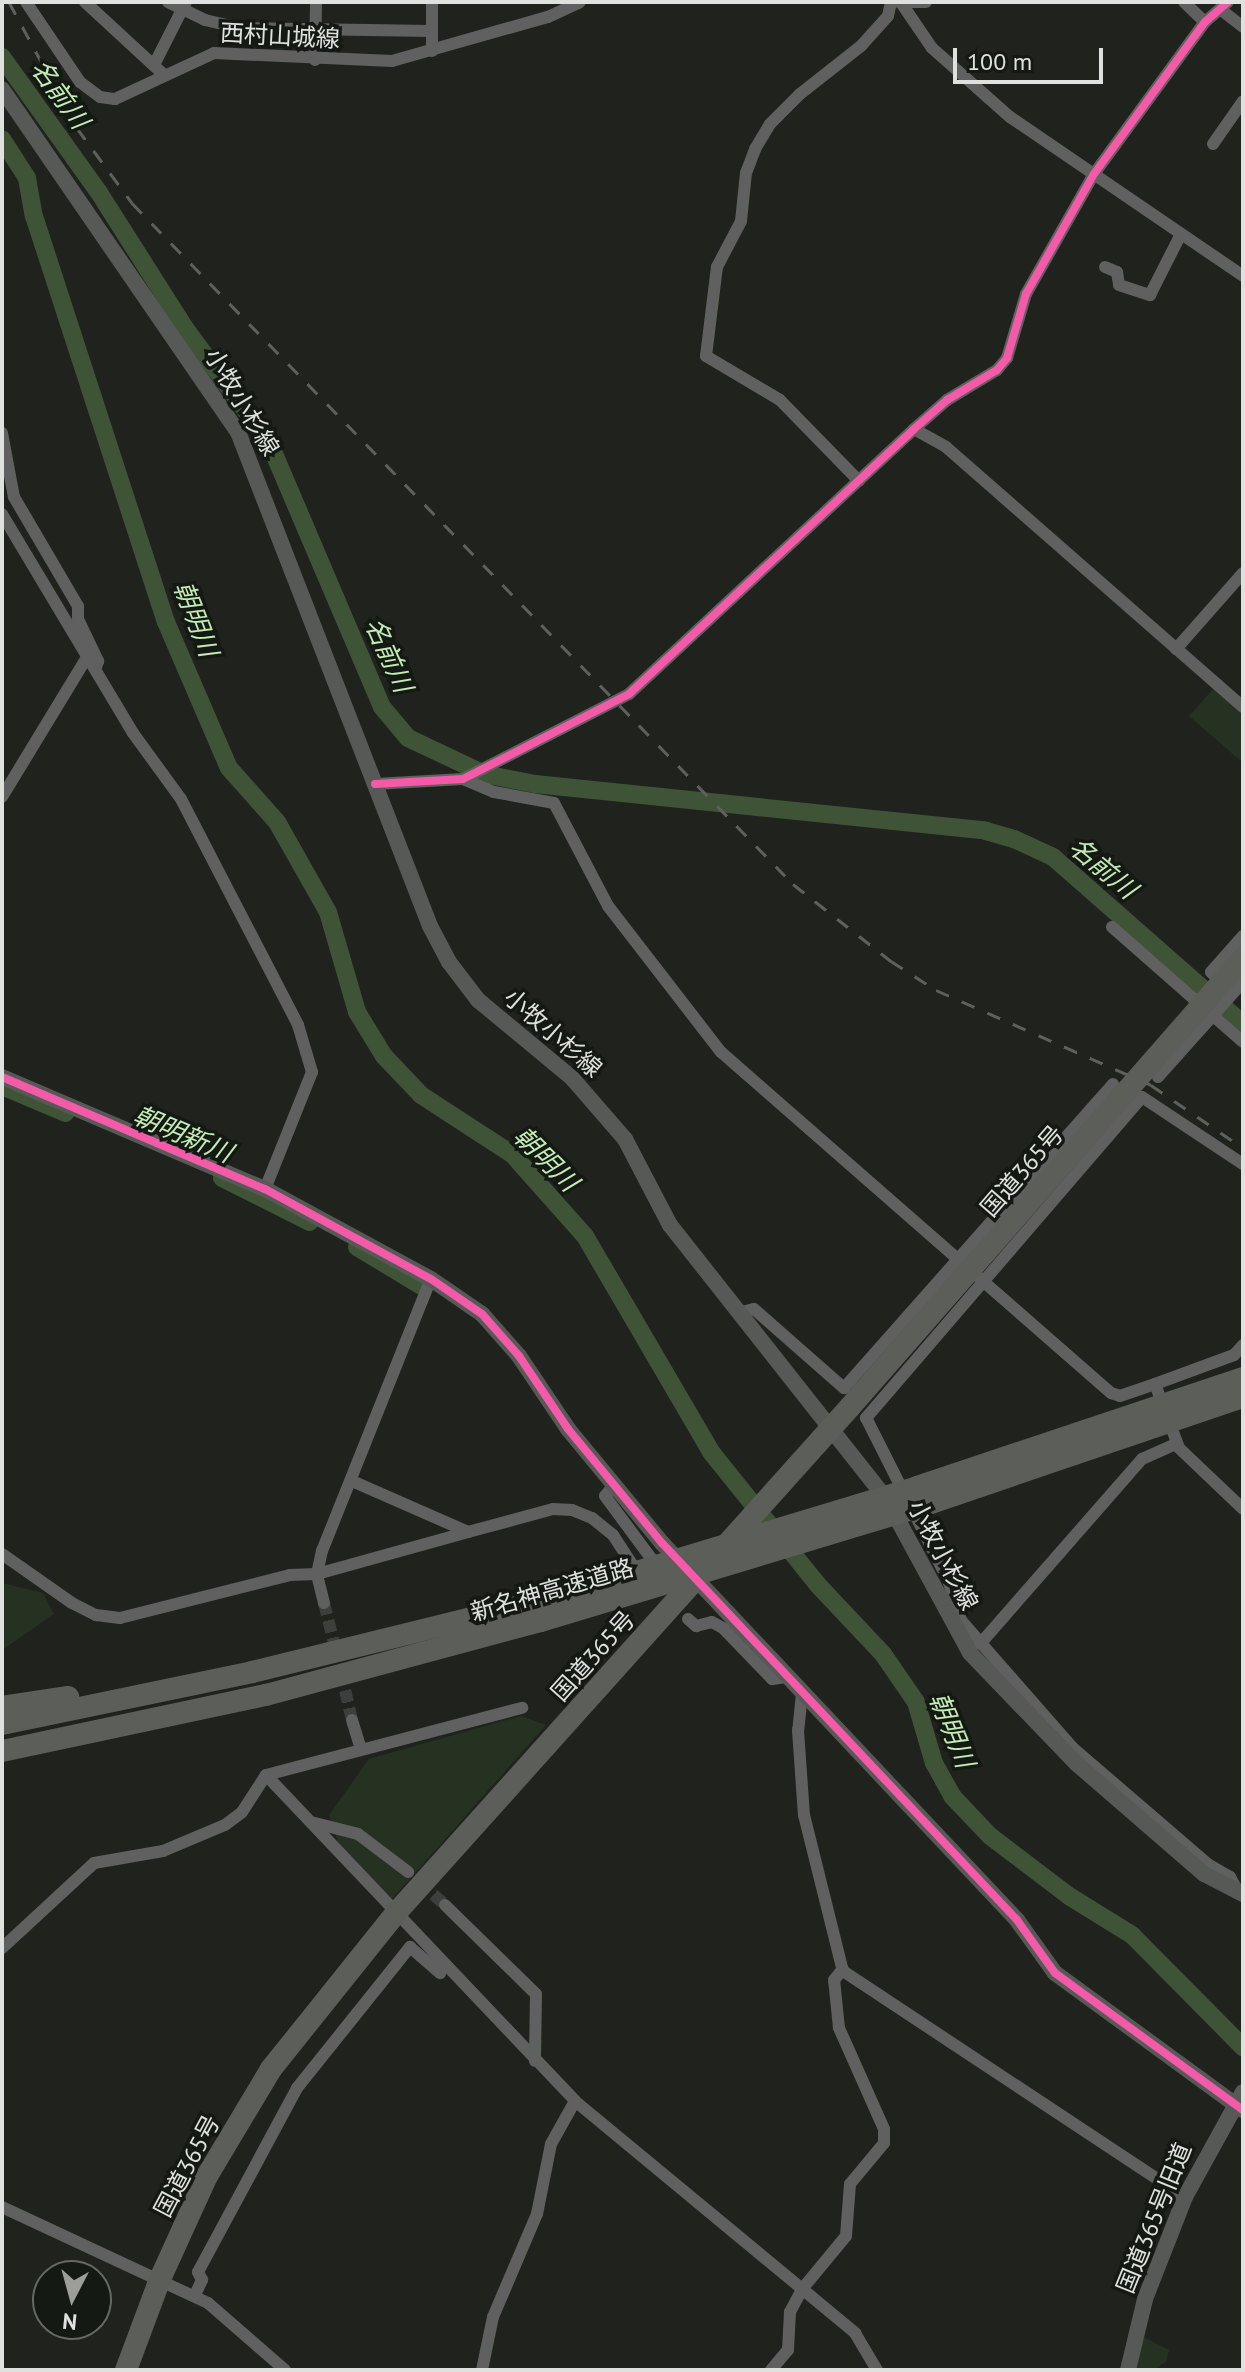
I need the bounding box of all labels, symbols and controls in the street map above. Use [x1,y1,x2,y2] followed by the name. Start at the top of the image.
[219,18,341,54] street label: 西村山城線
[957,32,1107,82] scale bar
[967,46,1032,77] text: 100 m
[24,53,96,135] water label: 名前川
[199,343,285,461] street label: 小牧小杉線
[167,577,225,661] water label: 朝明川
[359,613,419,697] water label: 名前川
[1063,831,1143,905] water label: 名前川
[498,983,608,1083] street label: 小牧小杉線
[129,1099,237,1169] water label: 朝明新川
[507,1120,585,1198] water label: 朝明川
[975,1120,1069,1222] street label: 国道365号
[902,1495,984,1615] street label: 小牧小杉線
[467,1553,637,1627] street label: 新名神高速道路
[545,1605,641,1707] street label: 国道365号
[923,1688,981,1772] water label: 朝明川
[148,2110,226,2222] street label: 国道365号
[1111,2139,1197,2297] street label: 国道365号旧道
[32,2260,112,2340] north arrow
[61,2307,78,2337] text: N

